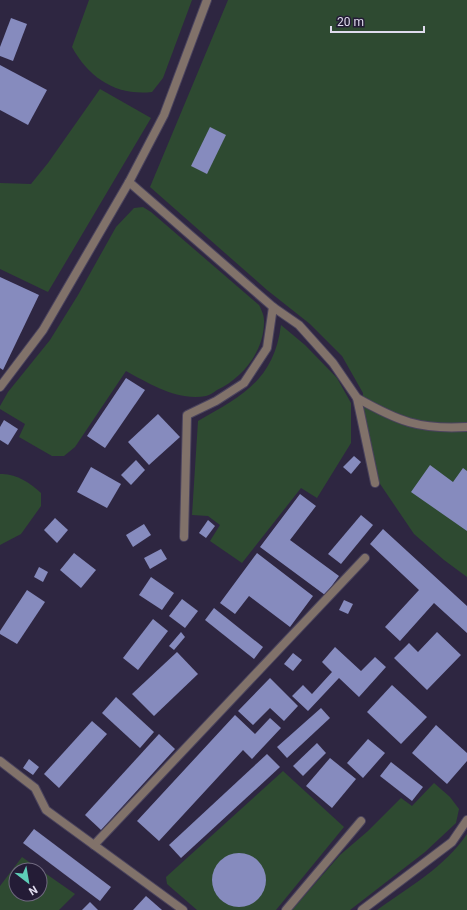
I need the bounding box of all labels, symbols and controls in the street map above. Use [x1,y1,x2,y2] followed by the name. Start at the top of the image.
[331,8,424,34] scale bar
[337,15,364,29] text: 20 m
[8,862,48,902] north arrow
[26,883,40,898] text: N

